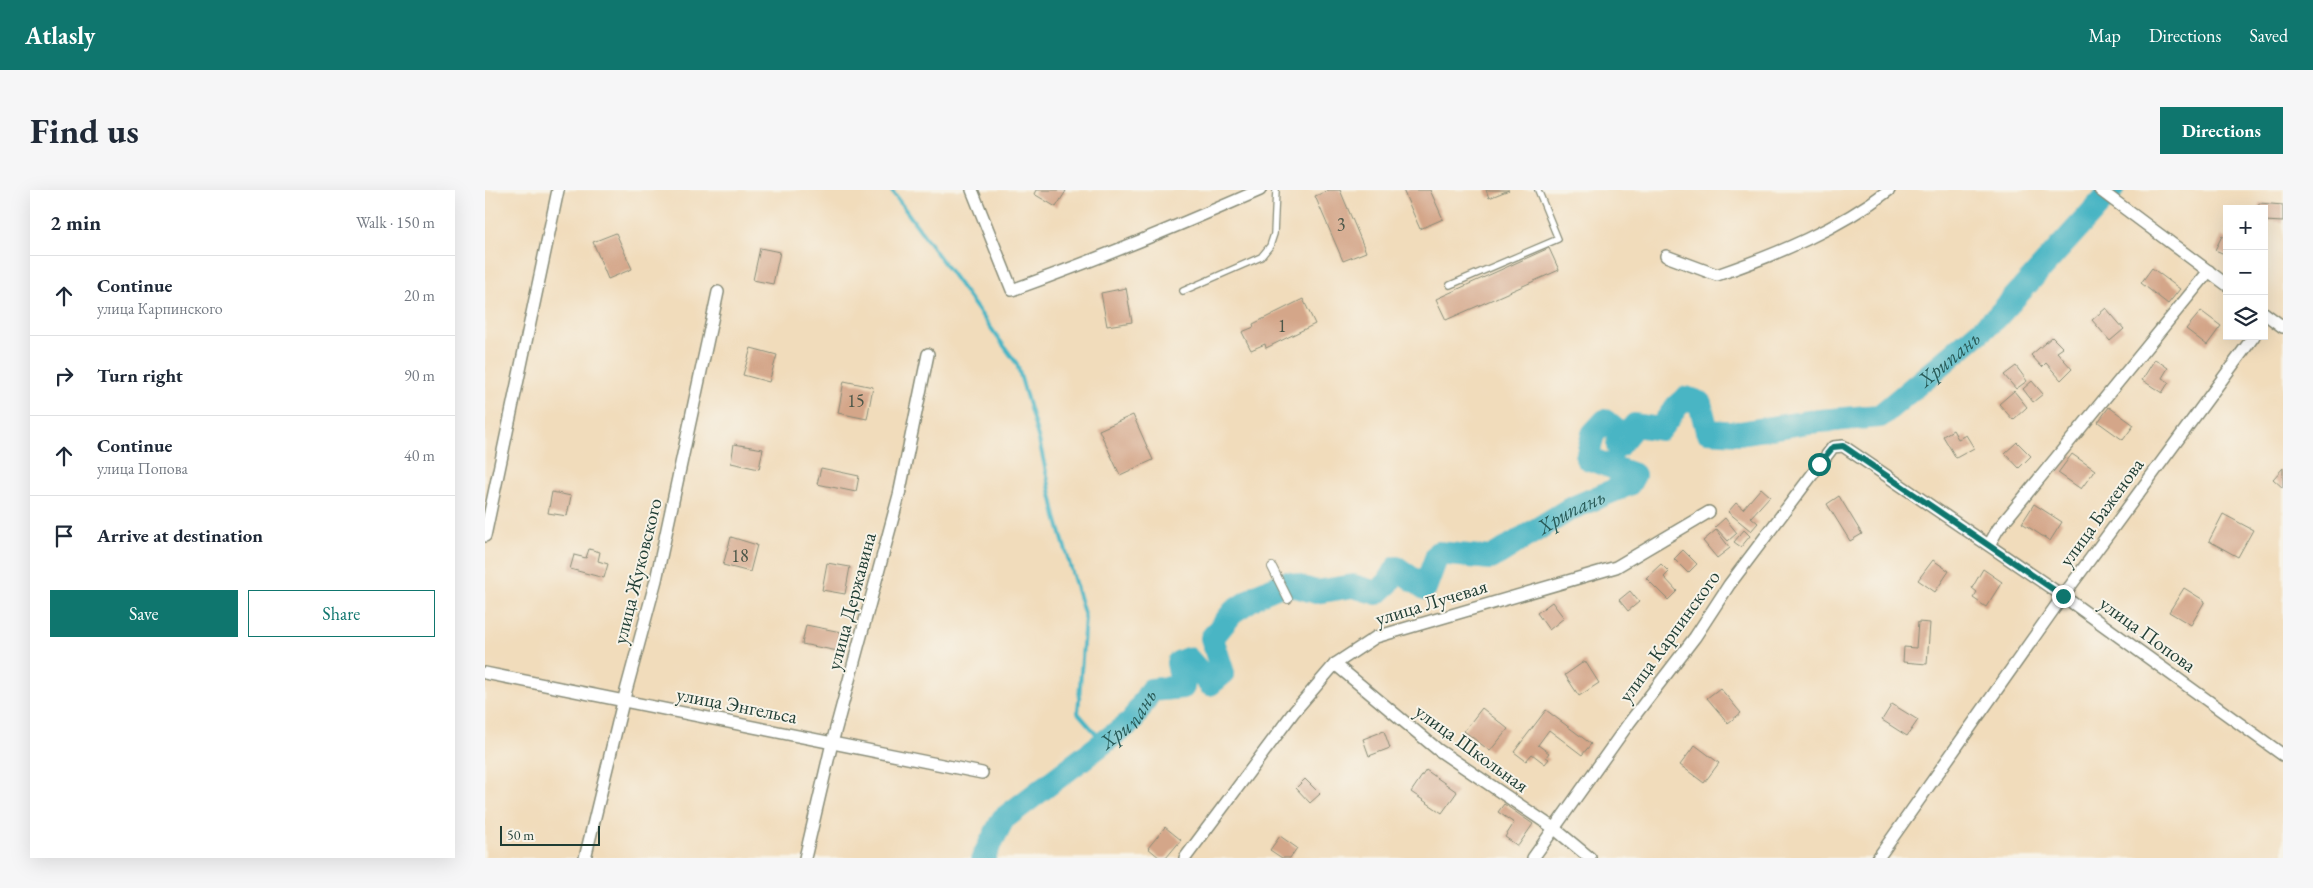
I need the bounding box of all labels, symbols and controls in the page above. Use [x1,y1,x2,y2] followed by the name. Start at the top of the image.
[25,20,95,51] text: Atlasly
[2089,24,2121,47] text: Map
[2149,24,2221,47] text: Directions
[2249,24,2288,47] text: Saved
[2160,107,2283,154] button: Directions
[30,108,139,153] text: Find us
[2223,205,2268,340] map controls
[2223,205,2268,250] button: +
[50,209,101,236] text: 2 min
[356,212,435,233] text: Walk · 150 m
[1337,213,1345,236] house number: 3
[2223,250,2268,295] button: −
[97,273,172,298] text: Continue
[50,282,78,310] icon: ahead
[404,285,435,306] text: 20 m
[2223,295,2268,340] button: layers
[97,298,223,319] text: улица Карпинского
[1278,314,1286,337] house number: 1
[1910,324,1985,393] water label: Хрипань
[50,362,78,390] icon: right
[97,363,183,388] text: Turn right
[404,365,435,386] text: 90 m
[847,389,865,412] house number: 15
[97,433,172,458] text: Continue
[50,442,78,470] icon: ahead
[404,445,435,466] text: 40 m
[2053,452,2149,572] street label: улица Баженова
[1808,453,1831,476] route start
[97,458,188,479] text: улица Попова
[1530,482,1609,541] water label: Хрипань
[606,495,668,647] street label: улица Жуковского
[50,522,78,550] icon: arrive
[97,523,263,548] text: Arrive at destination
[820,529,882,673] street label: улица Державина
[731,544,749,567] house number: 18
[1612,565,1726,707] street label: улица Карпинского
[1372,573,1490,631] street label: улица Лучевая
[2052,585,2075,608] route end
[50,590,238,637] button: Save
[248,590,435,637] button: Share
[2094,590,2202,678] street label: улица Попова
[674,681,800,729] street label: улица Энгельса
[1092,683,1162,756] water label: Хрипань
[1410,698,1534,798] street label: улица Школьная
[500,823,600,846] scale bar
[507,826,534,844] text: 50 m

